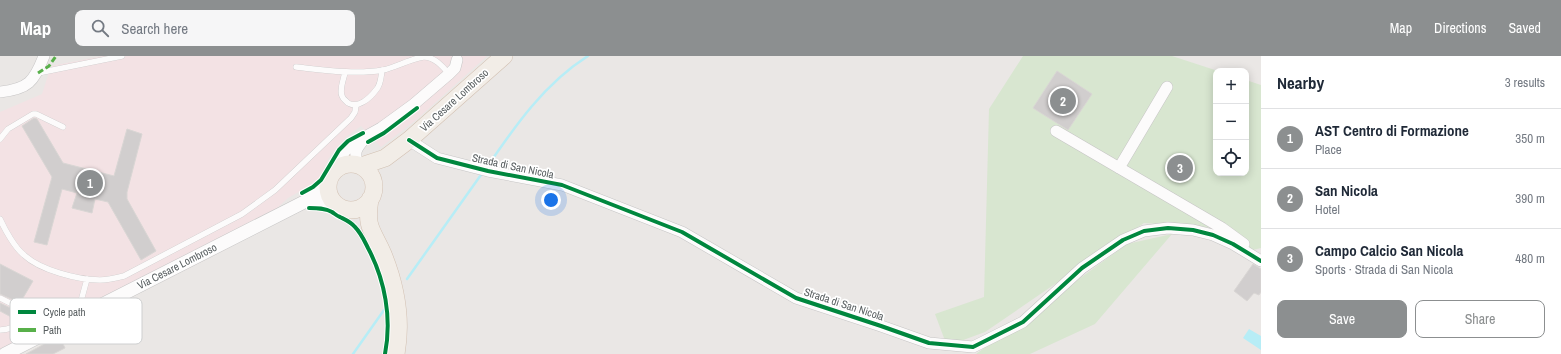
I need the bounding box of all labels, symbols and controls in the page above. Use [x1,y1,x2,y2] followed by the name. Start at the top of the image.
[75,10,355,46] search box
[20,15,51,41] text: Map
[89,17,111,39] icon: search
[121,18,188,39] text: Search here
[1390,19,1412,37] text: Map
[1434,19,1486,37] text: Directions
[1508,19,1541,37] text: Saved
[417,65,491,135] street label: Via Cesare Lombroso
[1213,68,1249,176] map controls
[1213,68,1249,104] button: +
[1277,71,1324,94] text: Nearby
[1505,74,1545,91] text: 3 results
[1050,86,1076,116] pin: 2
[1213,104,1249,140] button: −
[1315,120,1469,141] text: AST Centro di Formazione
[1287,130,1293,147] text: 1
[1515,130,1545,147] text: 350 m
[1213,140,1249,176] button: locate
[1315,141,1342,158] text: Place
[471,150,555,182] street label: Strada di San Nicola
[1167,153,1193,183] pin: 3
[77,168,103,198] pin: 1
[1315,180,1378,201] text: San Nicola
[541,190,561,210] your location
[1287,190,1293,207] text: 2
[1515,190,1545,207] text: 390 m
[1315,201,1340,218] text: Hotel
[135,240,219,292] street label: Via Cesare Lombroso
[1315,240,1463,261] text: Campo Calcio San Nicola
[1287,250,1293,267] text: 3
[1515,250,1545,267] text: 480 m
[1315,261,1453,278] text: Sports · Strada di San Nicola
[802,284,886,324] street label: Strada di San Nicola
[10,298,142,344] legend
[1277,300,1407,338] button: Save
[1415,300,1545,338] button: Share
[43,305,86,319] text: Cycle path
[43,323,62,337] text: Path

